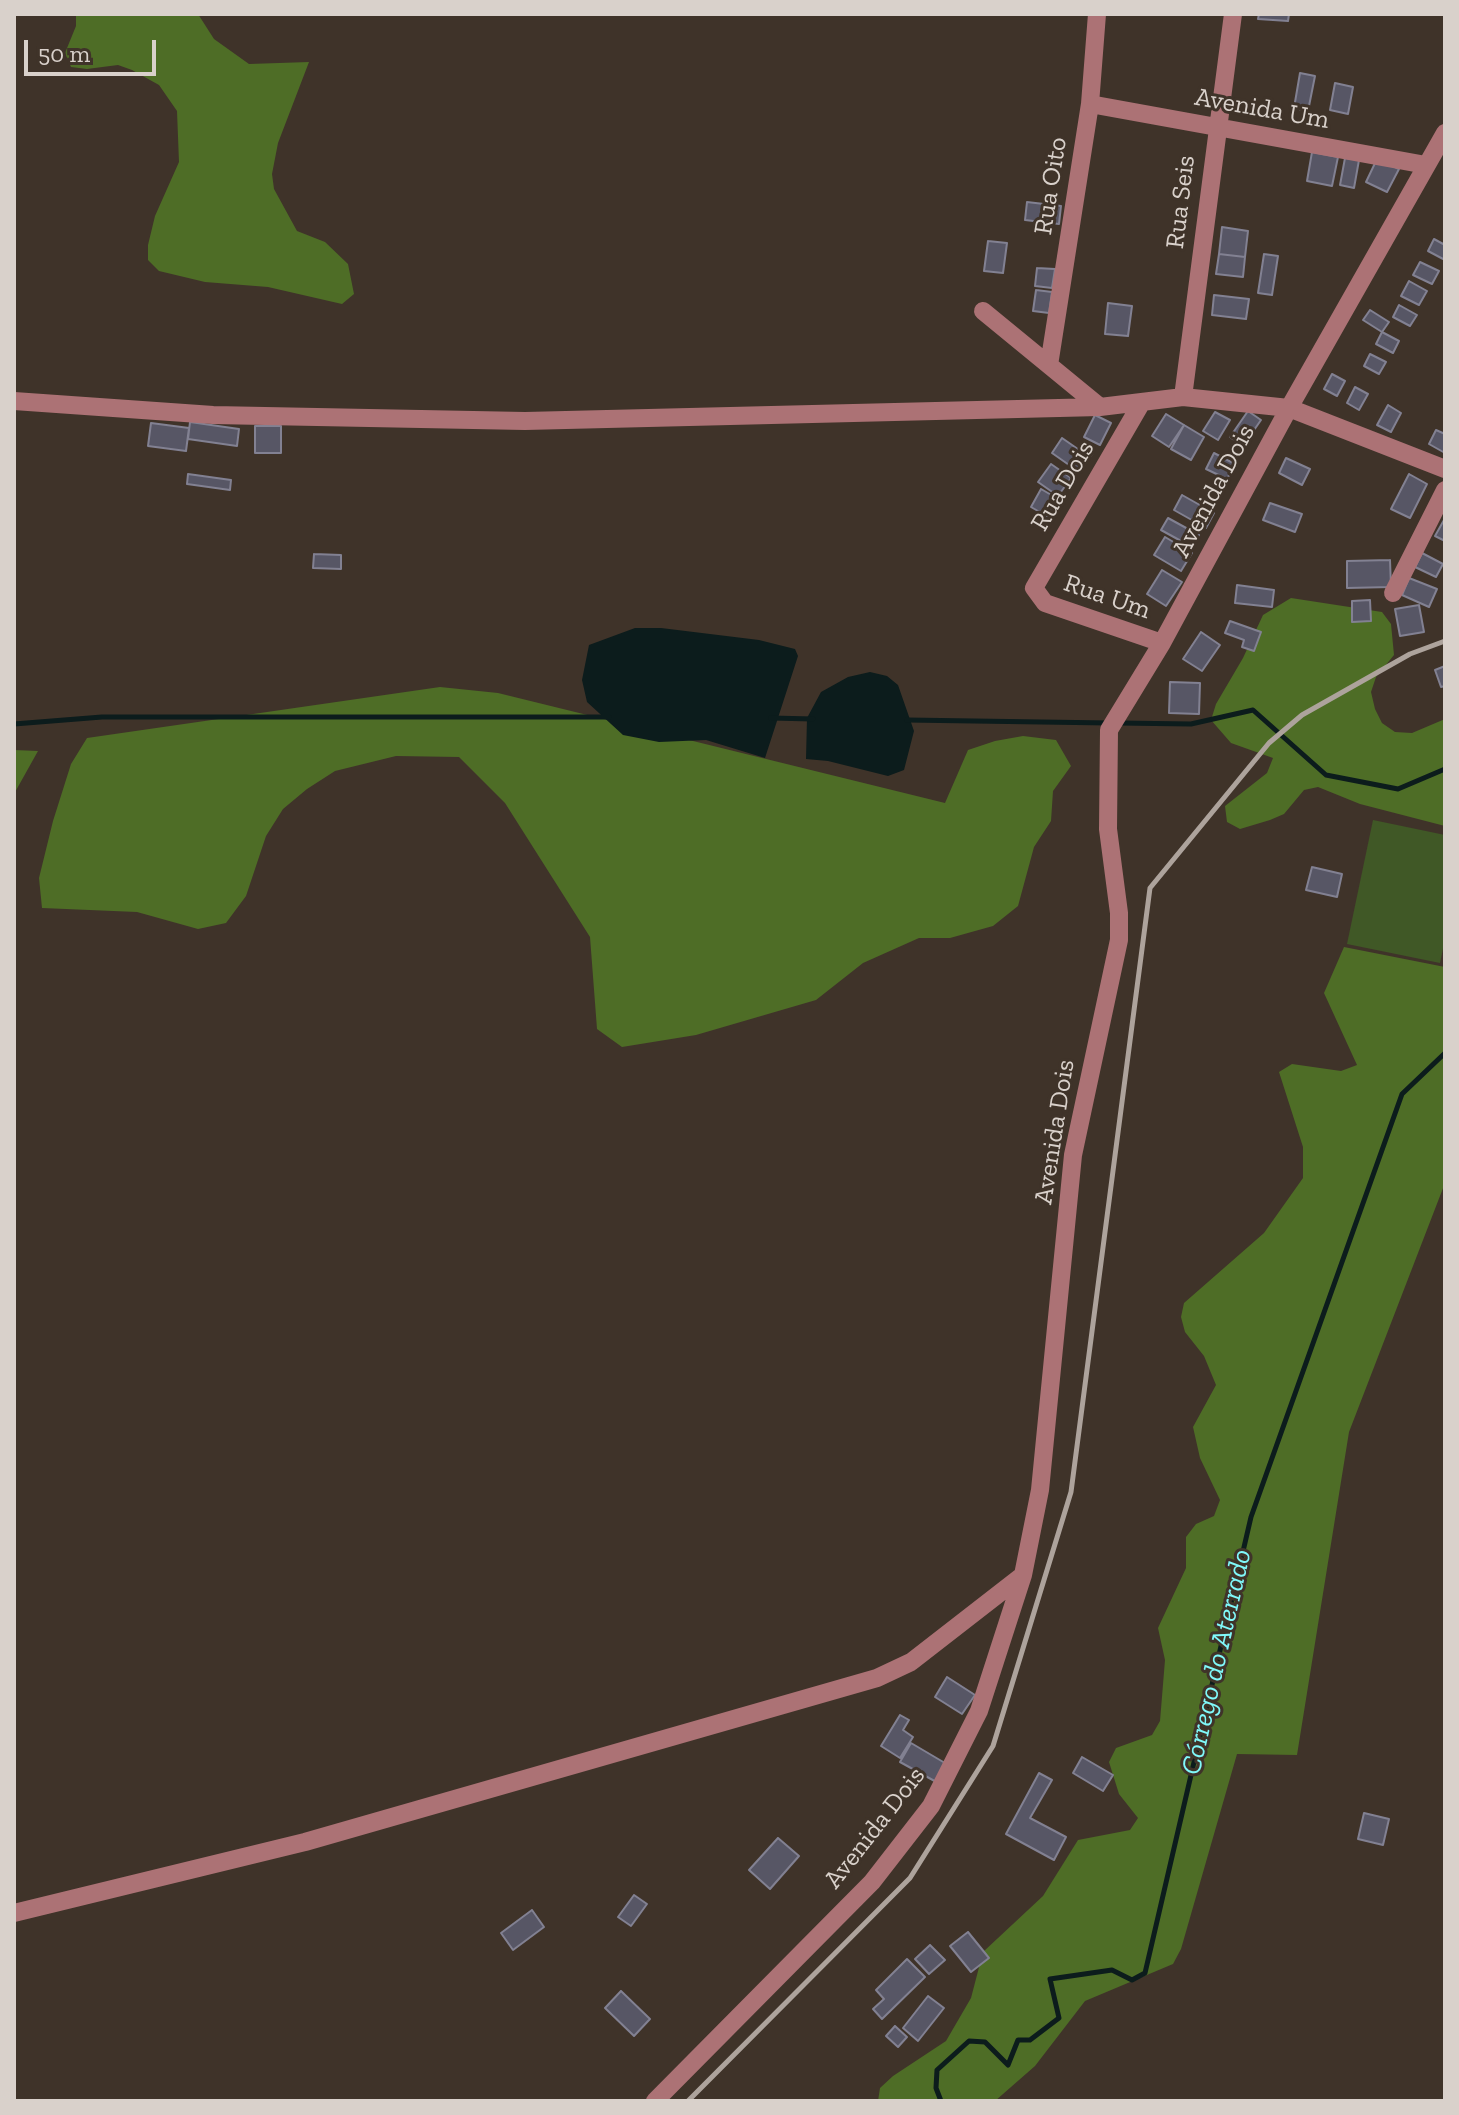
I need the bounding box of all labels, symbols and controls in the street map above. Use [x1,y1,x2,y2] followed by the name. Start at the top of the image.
[28,24,160,74] scale bar
[38,39,90,68] text: 50 m
[1192,82,1332,136] street label: Avenida Um
[1028,135,1074,237] street label: Rua Oito
[1160,154,1202,250] street label: Rua Seis
[1166,419,1262,563] street label: Avenida Dois
[1025,435,1101,537] street label: Rua Dois
[1060,568,1154,626] street label: Rua Um
[1028,1058,1082,1206] street label: Avenida Dois
[1175,1546,1259,1778] water label: Córrego do Aterrado
[818,1761,932,1895] street label: Avenida Dois

